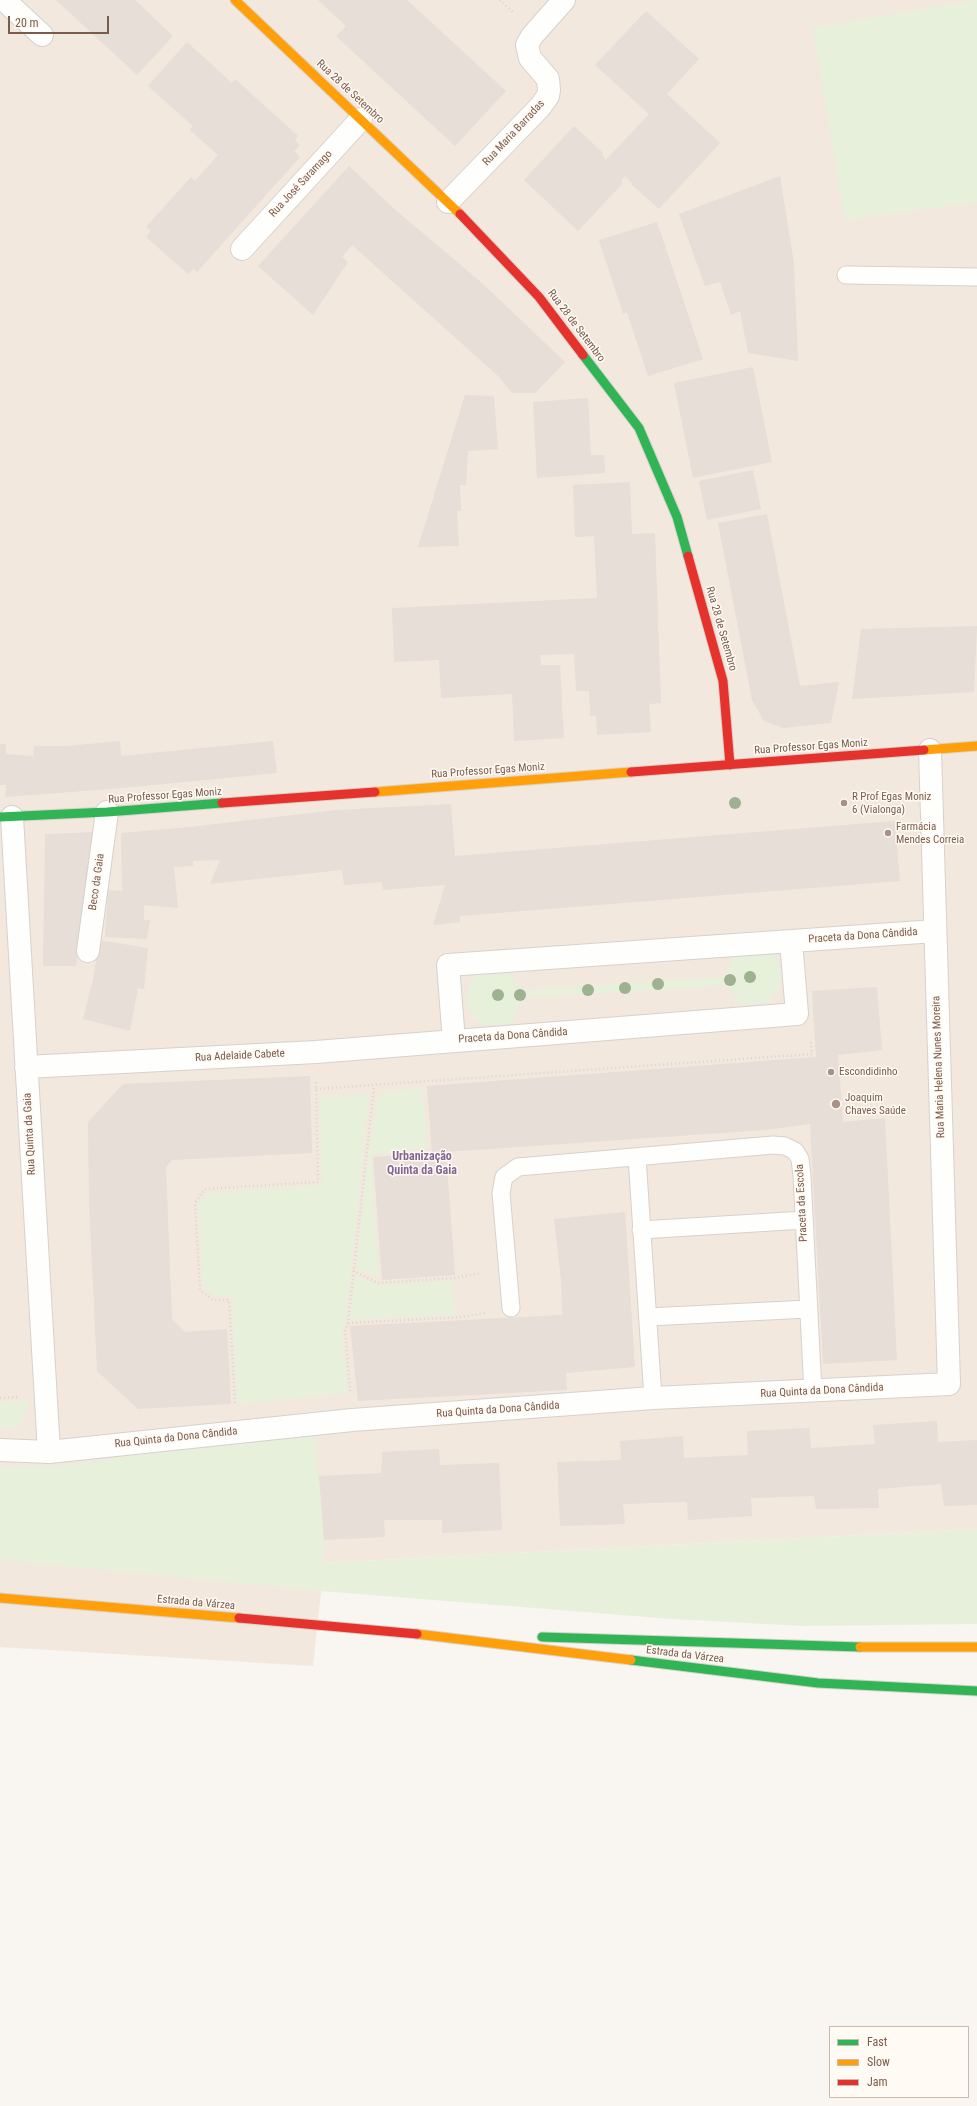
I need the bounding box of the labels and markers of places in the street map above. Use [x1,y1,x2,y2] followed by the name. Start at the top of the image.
[852,790,931,816] place label: R Prof Egas Moniz 6 (Vialonga)
[839,798,849,808] marker: R Prof Egas Moniz 6 (Vialonga)
[896,820,964,846] place label: Farmácia Mendes Correia
[883,828,893,838] marker: Farmácia Mendes Correia
[839,1065,898,1079] place label: Escondidinho
[826,1067,836,1077] marker: Escondidinho
[845,1091,906,1117] place label: Joaquim Chaves Saúde
[830,1098,842,1110] marker: Joaquim Chaves Saúde

